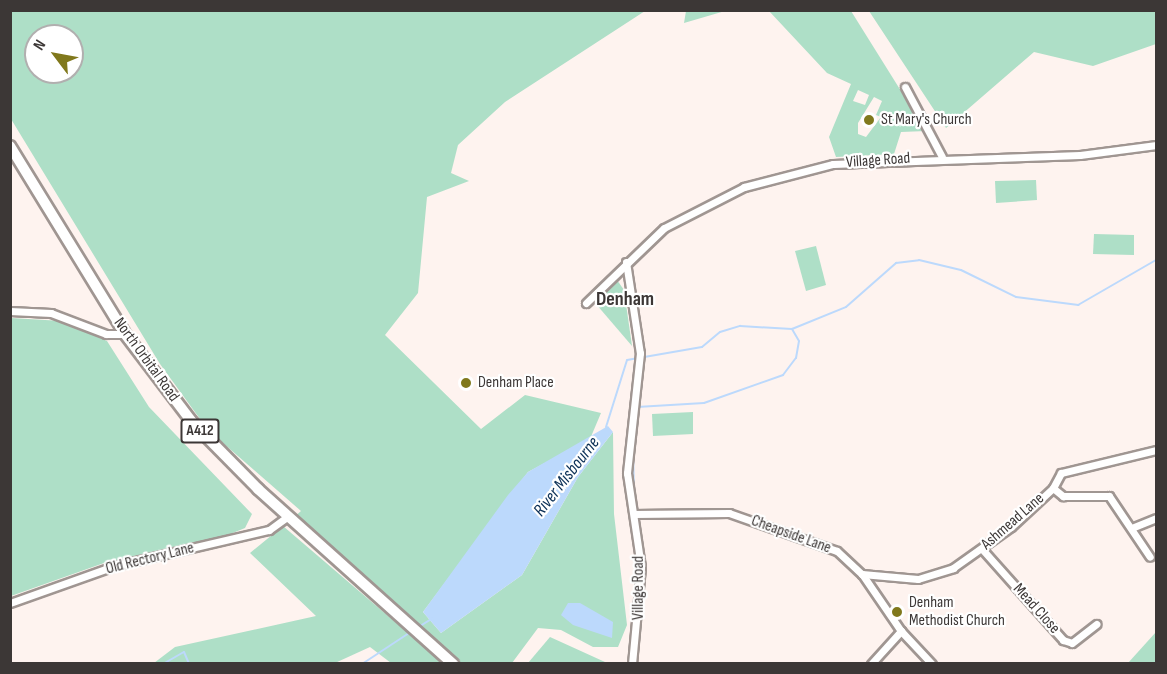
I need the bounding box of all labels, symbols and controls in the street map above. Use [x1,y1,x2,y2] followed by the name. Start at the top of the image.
[24,24,84,84] north arrow
[30,37,50,54] text: N
[881,110,972,130] place label: St Mary's Church
[862,113,876,127] marker: St Mary's Church
[845,149,911,173] street label: Village Road
[596,287,654,311] district label: Denham
[109,314,183,406] street label: North Orbital Road
[478,373,554,393] place label: Denham Place
[459,376,473,390] marker: Denham Place
[179,419,221,443] road number: A412
[529,433,605,521] water label: River Misbourne
[978,490,1048,554] street label: Ashmead Lane
[748,512,834,558] street label: Cheapside Lane
[104,539,196,579] street label: Old Rectory Lane
[629,556,649,620] street label: Village Road
[1009,580,1063,638] street label: Mead Close
[909,593,1005,631] place label: Denham Methodist Church
[890,605,904,619] marker: Denham Methodist Church

